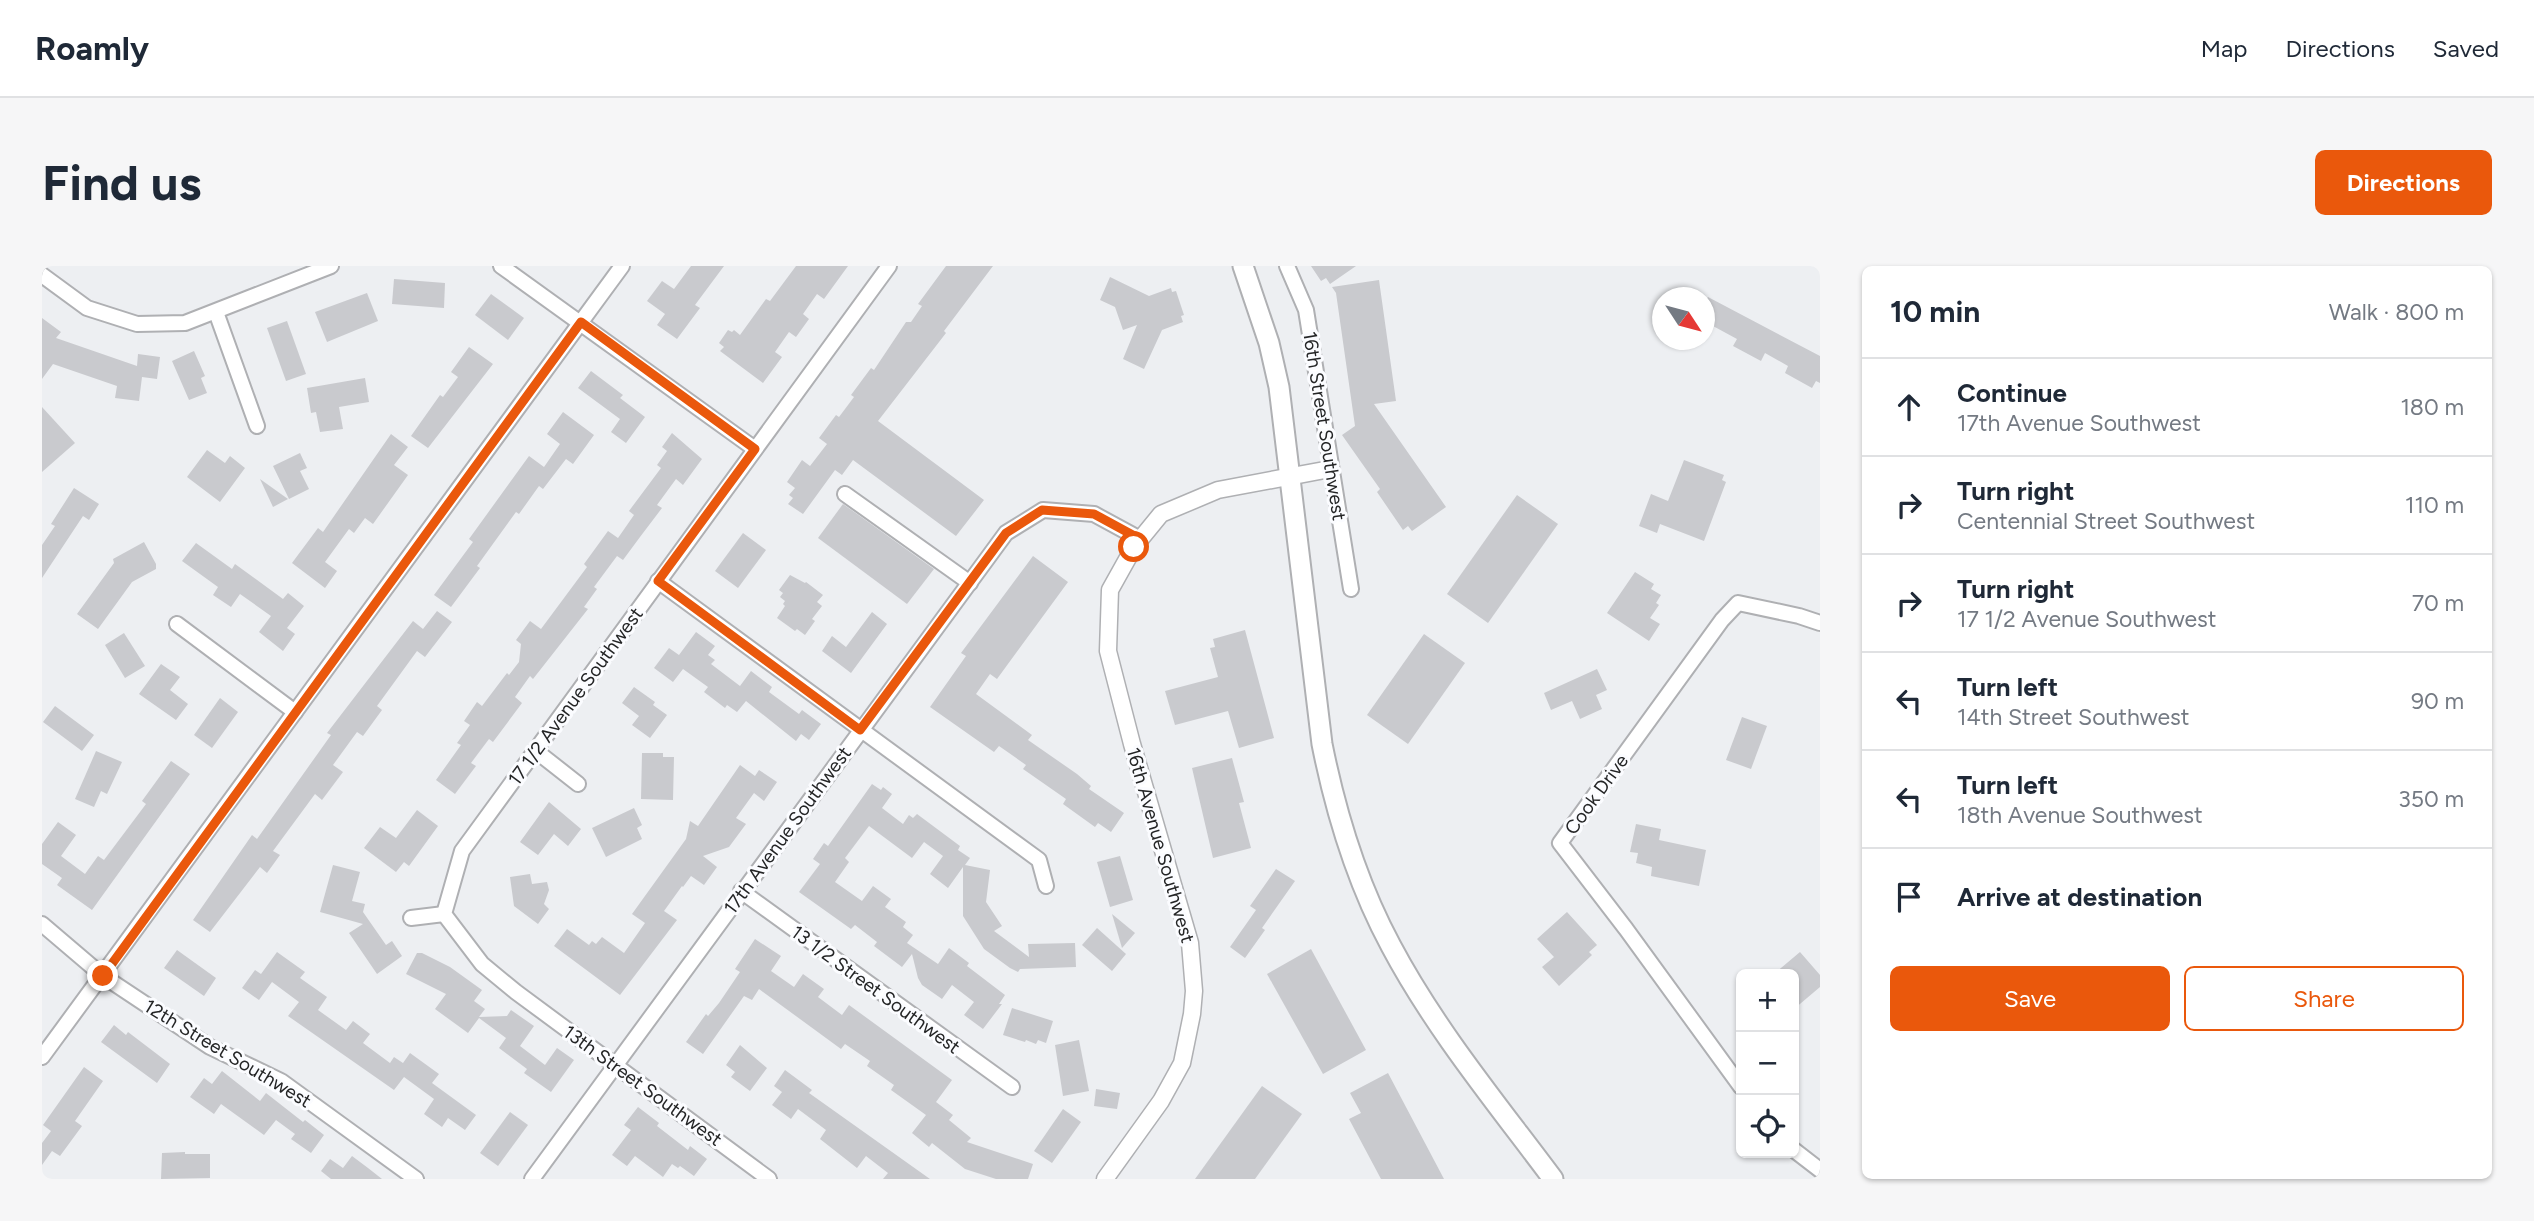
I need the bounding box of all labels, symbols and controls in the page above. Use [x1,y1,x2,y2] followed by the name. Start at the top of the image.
[35,29,149,68] text: Roamly
[2201,34,2247,63] text: Map
[2285,34,2395,63] text: Directions
[2433,34,2499,63] text: Saved
[2315,150,2492,215] button: Directions
[42,153,201,212] text: Find us
[1652,287,1715,350] north arrow
[1890,293,1980,330] text: 10 min
[2329,298,2464,326] text: Walk · 800 m
[1298,330,1351,522] street label: 16th Street Southwest
[1957,377,2067,409] text: Continue
[1890,388,1928,426] icon: ahead
[2400,393,2464,421] text: 180 m
[1957,409,2201,437] text: 17th Avenue Southwest
[1957,475,2074,507] text: Turn right
[1890,486,1928,524] icon: right
[2405,491,2464,519] text: 110 m
[1957,507,2255,535] text: Centennial Street Southwest
[1118,531,1149,562] route start
[1957,573,2074,605] text: Turn right
[1890,584,1928,622] icon: right
[2412,589,2464,617] text: 70 m
[503,603,648,790] street label: 17 1/2 Avenue Southwest
[1957,605,2216,633] text: 17 1/2 Avenue Southwest
[1957,671,2058,703] text: Turn left
[1890,682,1928,720] icon: left
[2411,687,2464,715] text: 90 m
[1957,703,2189,731] text: 14th Street Southwest
[719,742,856,919] street label: 17th Avenue Southwest
[1122,745,1199,945] street label: 16th Avenue Southwest
[1560,750,1633,839] street label: Cook Drive
[1957,769,2058,801] text: Turn left
[1890,780,1928,818] icon: left
[2398,785,2464,813] text: 350 m
[1957,801,2203,829] text: 18th Avenue Southwest
[1890,878,1928,916] icon: arrive
[1957,881,2202,913] text: Arrive at destination
[787,920,965,1058] street label: 13 1/2 Street Southwest
[87,960,118,991] route end
[1890,966,2170,1031] button: Save
[2184,966,2464,1031] button: Share
[1736,969,1799,1158] map controls
[1736,969,1799,1032] button: +
[140,994,315,1112] street label: 12th Street Southwest
[559,1020,727,1151] street label: 13th Street Southwest
[1736,1032,1799,1095] button: −
[1736,1095,1799,1158] button: locate

